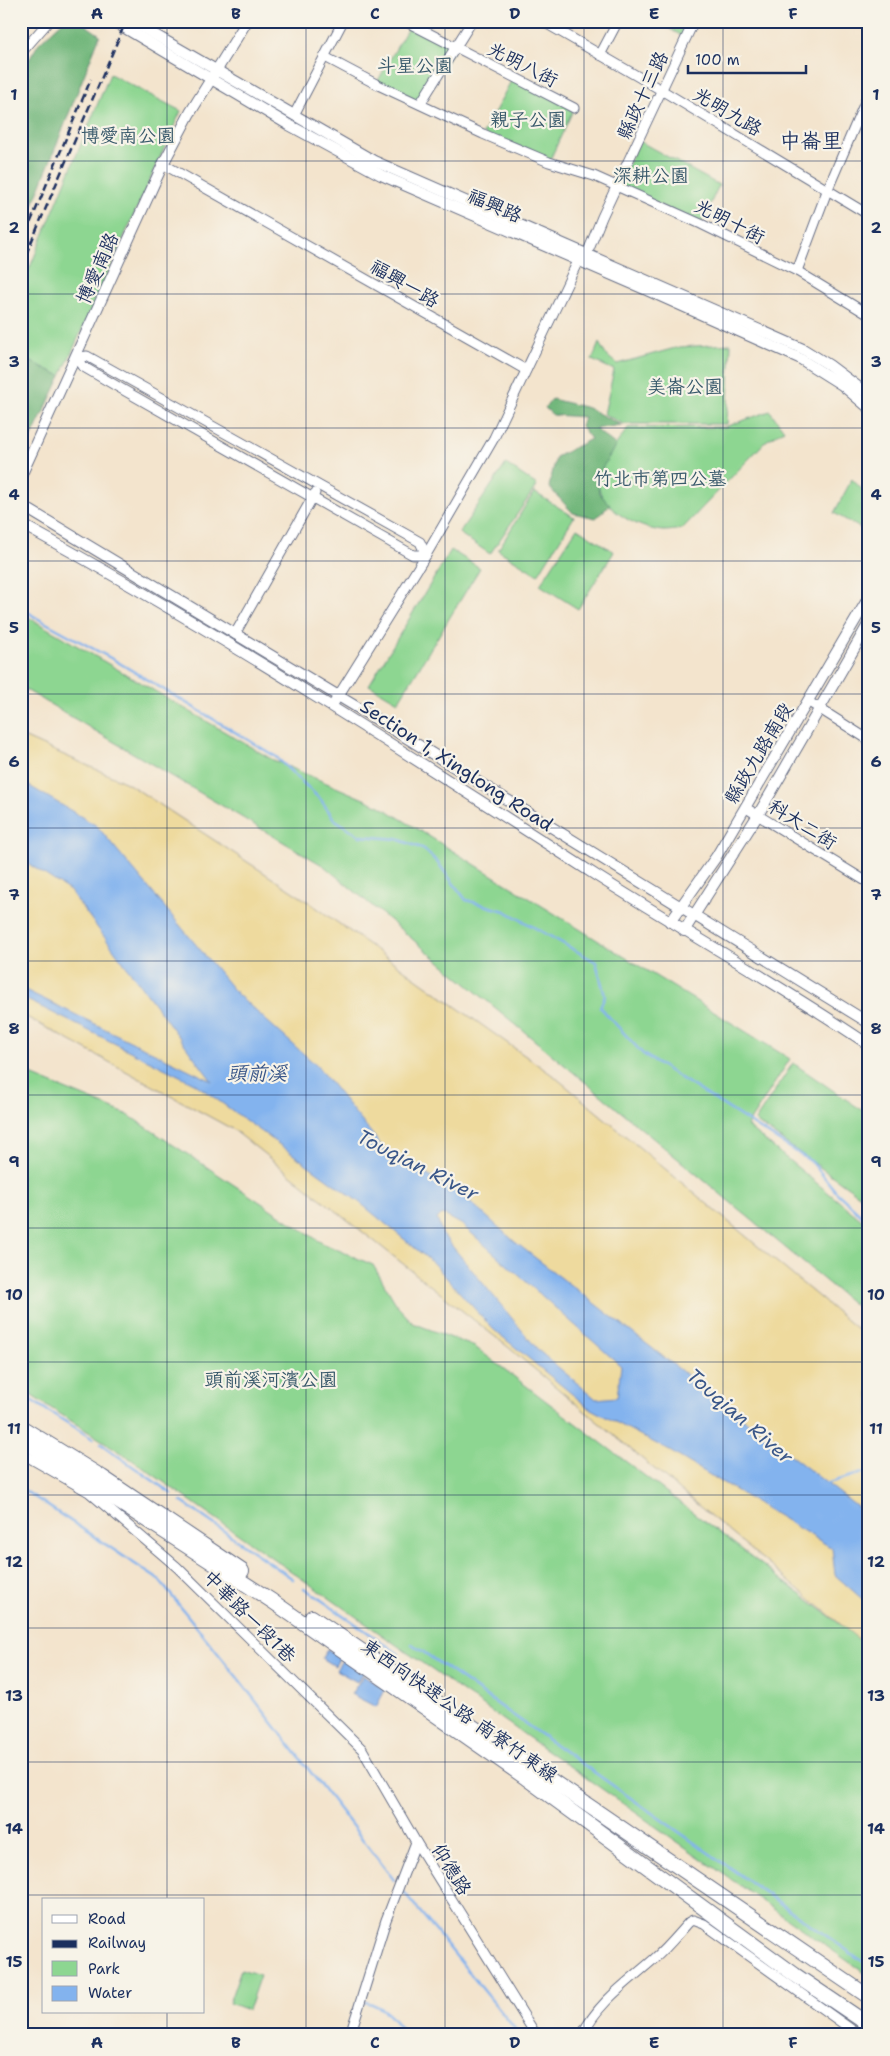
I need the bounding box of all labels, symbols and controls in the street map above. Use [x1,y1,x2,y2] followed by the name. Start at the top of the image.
[91,3,103,24] text: A
[231,3,241,24] text: B
[370,3,380,24] text: C
[509,3,521,24] text: D
[649,3,659,24] text: E
[788,3,798,24] text: F
[483,36,562,93] street label: 光明八街
[688,42,805,74] scale bar
[611,47,674,144] street label: 縣政十三路
[695,50,740,70] text: 100 m
[377,53,453,78] park label: 斗星公園
[689,81,767,142] street label: 光明九路
[10,84,18,105] text: 1
[872,84,880,105] text: 1
[490,107,566,132] park label: 親子公園
[80,123,176,148] park label: 博愛南公園
[780,127,843,155] district label: 中崙里
[613,163,689,188] park label: 深耕公園
[464,183,526,228] street label: 福興路
[690,193,769,250] street label: 光明十街
[8,217,20,238] text: 2
[870,217,882,238] text: 2
[71,228,124,308] street label: 博愛南路
[366,254,444,313] street label: 福興一路
[8,351,20,372] text: 3
[870,351,882,372] text: 3
[647,374,723,399] park label: 美崙公園
[593,466,727,491] park label: 竹北市第四公墓
[8,484,20,505] text: 4
[870,484,882,505] text: 4
[9,617,19,638] text: 5
[871,617,881,638] text: 5
[356,694,558,837] street label: Section 1, Xinglong Road
[718,698,799,809] street label: 縣政九路南段
[8,751,20,772] text: 6
[870,751,882,772] text: 6
[764,794,842,855] street label: 科大二街
[8,884,20,905] text: 7
[870,884,882,905] text: 7
[8,1018,20,1039] text: 8
[870,1018,882,1039] text: 8
[227,1060,288,1086] water label: 頭前溪
[353,1123,484,1207] water label: Touqian River
[8,1151,20,1172] text: 9
[870,1151,882,1172] text: 9
[5,1284,23,1305] text: 10
[867,1284,885,1305] text: 10
[681,1362,799,1470] water label: Touqian River
[204,1367,338,1392] park label: 頭前溪河濱公園
[7,1418,21,1439] text: 11
[869,1418,883,1439] text: 11
[5,1551,23,1572] text: 12
[867,1551,885,1572] text: 12
[198,1564,302,1668] street label: 中華路一段1巷
[357,1633,563,1788] street label: 東西向快速公路 南寮竹東線
[5,1685,23,1706] text: 13
[867,1685,885,1706] text: 13
[5,1818,23,1839] text: 14
[867,1818,885,1839] text: 14
[426,1838,477,1900] street label: 仰德路
[42,1898,205,2014] legend
[88,1909,126,1929] text: Road
[88,1933,146,1953] text: Railway
[5,1951,23,1972] text: 15
[867,1951,885,1972] text: 15
[88,1959,120,1979] text: Park
[88,1983,132,2003] text: Water
[91,2032,103,2053] text: A
[231,2032,241,2053] text: B
[370,2032,380,2053] text: C
[509,2032,521,2053] text: D
[649,2032,659,2053] text: E
[788,2032,798,2053] text: F

